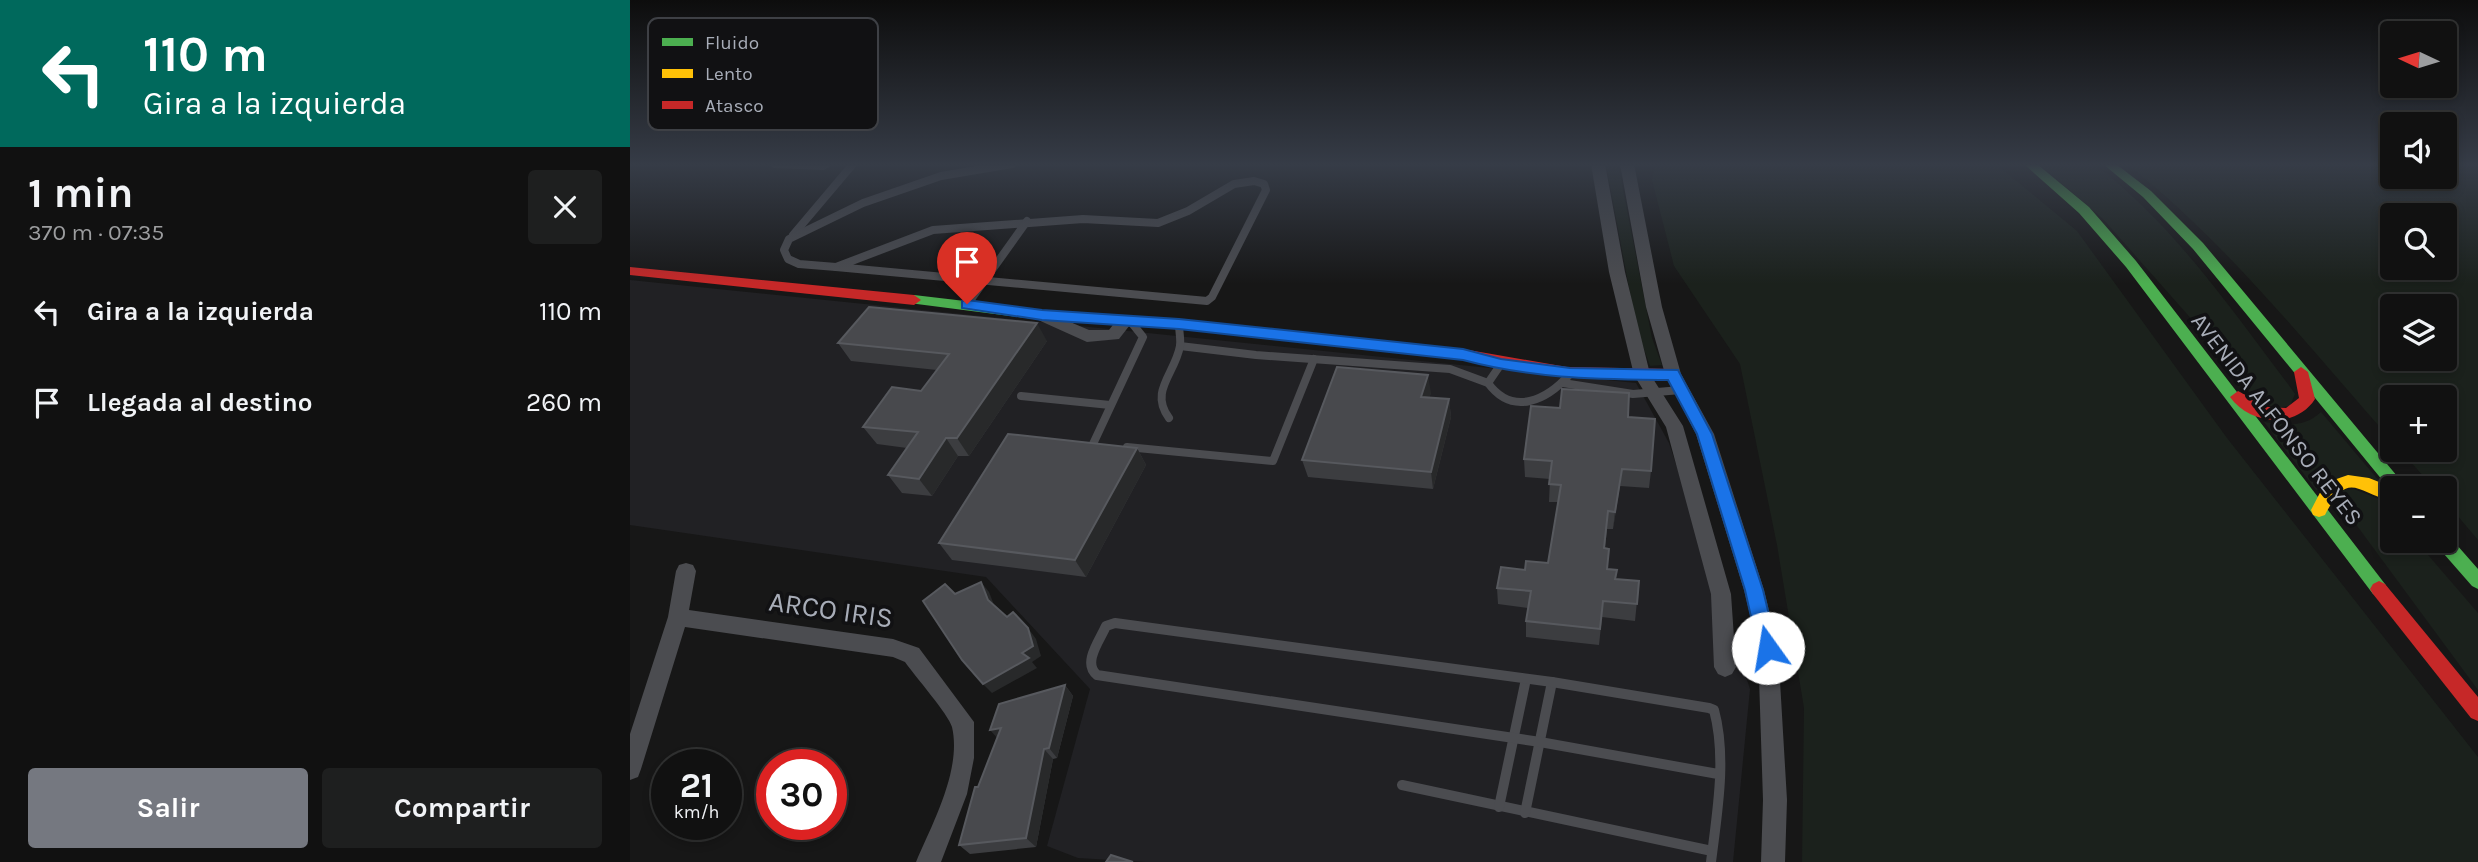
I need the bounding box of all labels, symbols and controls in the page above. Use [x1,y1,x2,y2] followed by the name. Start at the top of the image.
[648,18,878,130] legend
[2380,21,2457,98] north arrow
[2380,21,2457,553] map controls
[143,26,268,83] text: 110 m
[28,28,119,119] icon: left
[705,32,759,54] text: Fluido
[705,63,753,85] text: Lento
[143,85,406,122] text: Gira a la izquierda
[705,95,764,117] text: Atasco
[2380,112,2457,189] button: sound
[28,168,133,218] text: 1 min
[528,170,602,244] button: close
[2380,203,2457,280] button: search
[28,219,164,246] text: 370 m · 07:35
[937,232,997,304] pin
[948,243,986,281] icon: arrive
[28,293,66,331] icon: left
[2380,294,2457,371] button: layers
[87,296,314,327] text: Gira a la izquierda
[539,296,602,327] text: 110 m
[2185,308,2368,531] street label: AVENIDA ALFONSO REYES
[28,384,66,422] icon: arrive
[2380,385,2457,462] button: +
[87,387,313,418] text: Llegada al destino
[526,387,602,418] text: 260 m
[2380,476,2457,553] button: −
[767,584,895,635] street label: ARCO IRIS
[1731,611,1805,685] position arrow
[756,749,847,840] speed limit sign: 30
[680,765,713,806] text: 21
[28,768,308,848] button: Salir
[322,768,602,848] button: Compartir
[674,801,719,823] text: km/h

